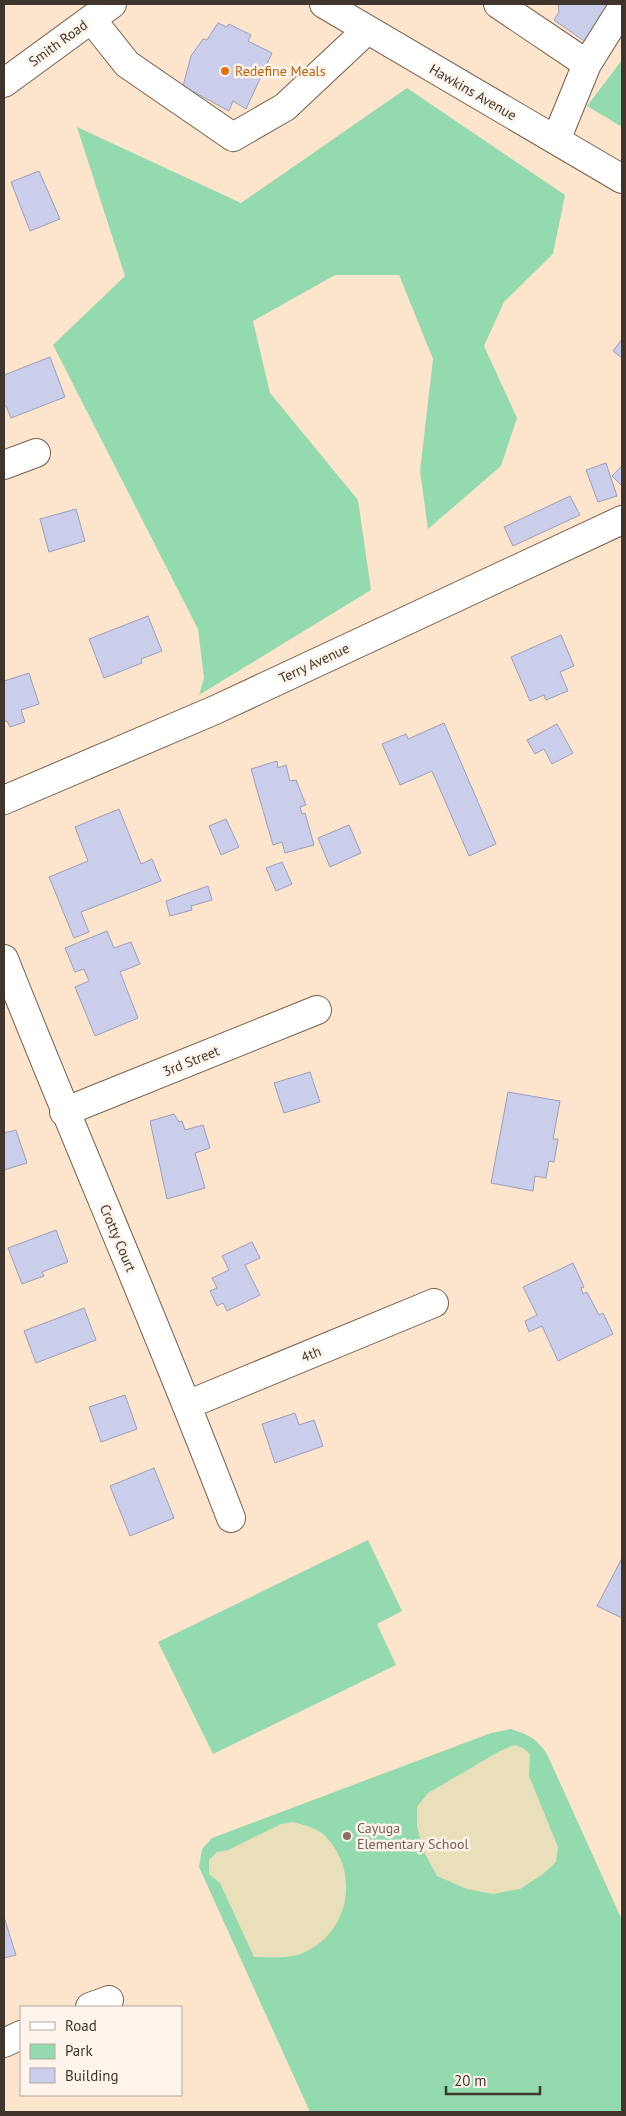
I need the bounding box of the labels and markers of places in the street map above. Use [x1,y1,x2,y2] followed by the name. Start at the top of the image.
[235,62,326,80] place label: Redefine Meals
[219,65,231,77] marker: Redefine Meals
[357,1819,469,1853] place label: Cayuga Elementary School
[341,1830,353,1842] marker: Cayuga Elementary School

